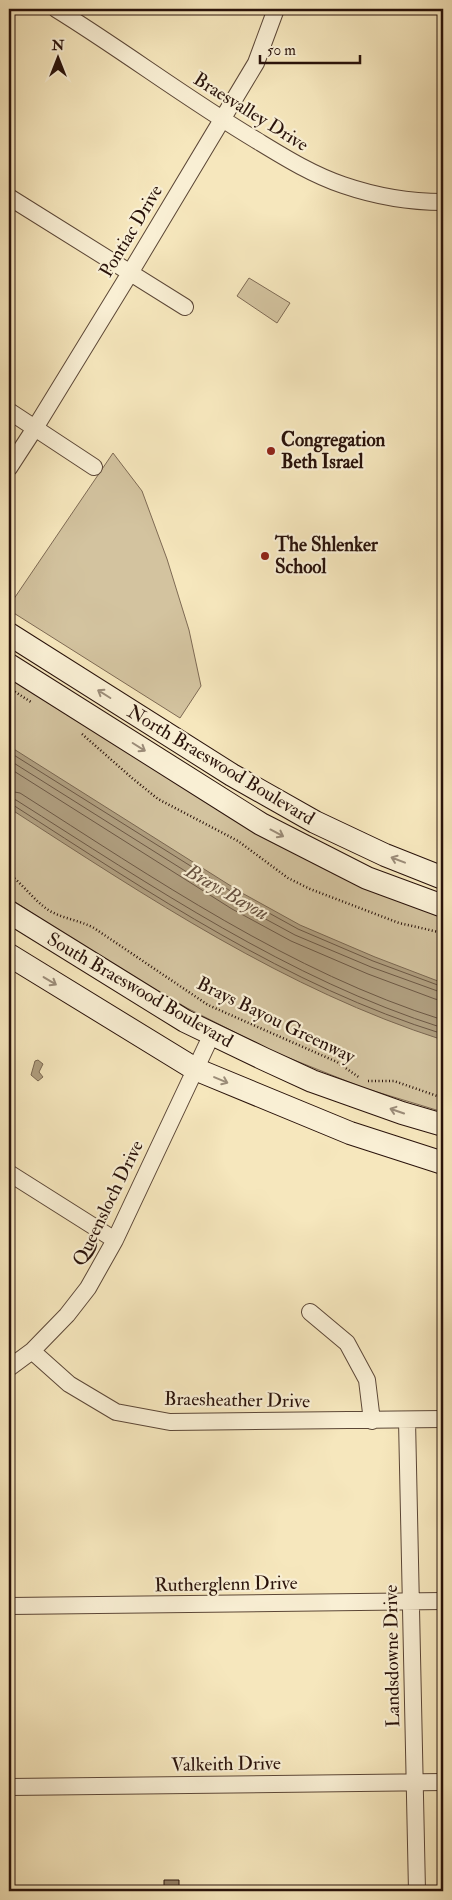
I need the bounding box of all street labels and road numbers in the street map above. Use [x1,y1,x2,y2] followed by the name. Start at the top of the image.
[189,67,313,157] street label: Braesvalley Drive
[94,180,168,282] street label: Pontiac Drive
[123,700,320,831] street label: North Braeswood Boulevard
[43,927,238,1053] street label: South Braeswood Boulevard
[193,971,360,1069] street label: Brays Bayou Greenway
[67,1136,149,1270] street label: Queensloch Drive
[164,1387,310,1413] street label: Braesheather Drive
[154,1571,298,1597] street label: Rutherglenn Drive
[379,1584,405,1727] street label: Landsdowne Drive
[171,1751,281,1777] street label: Valkeith Drive

